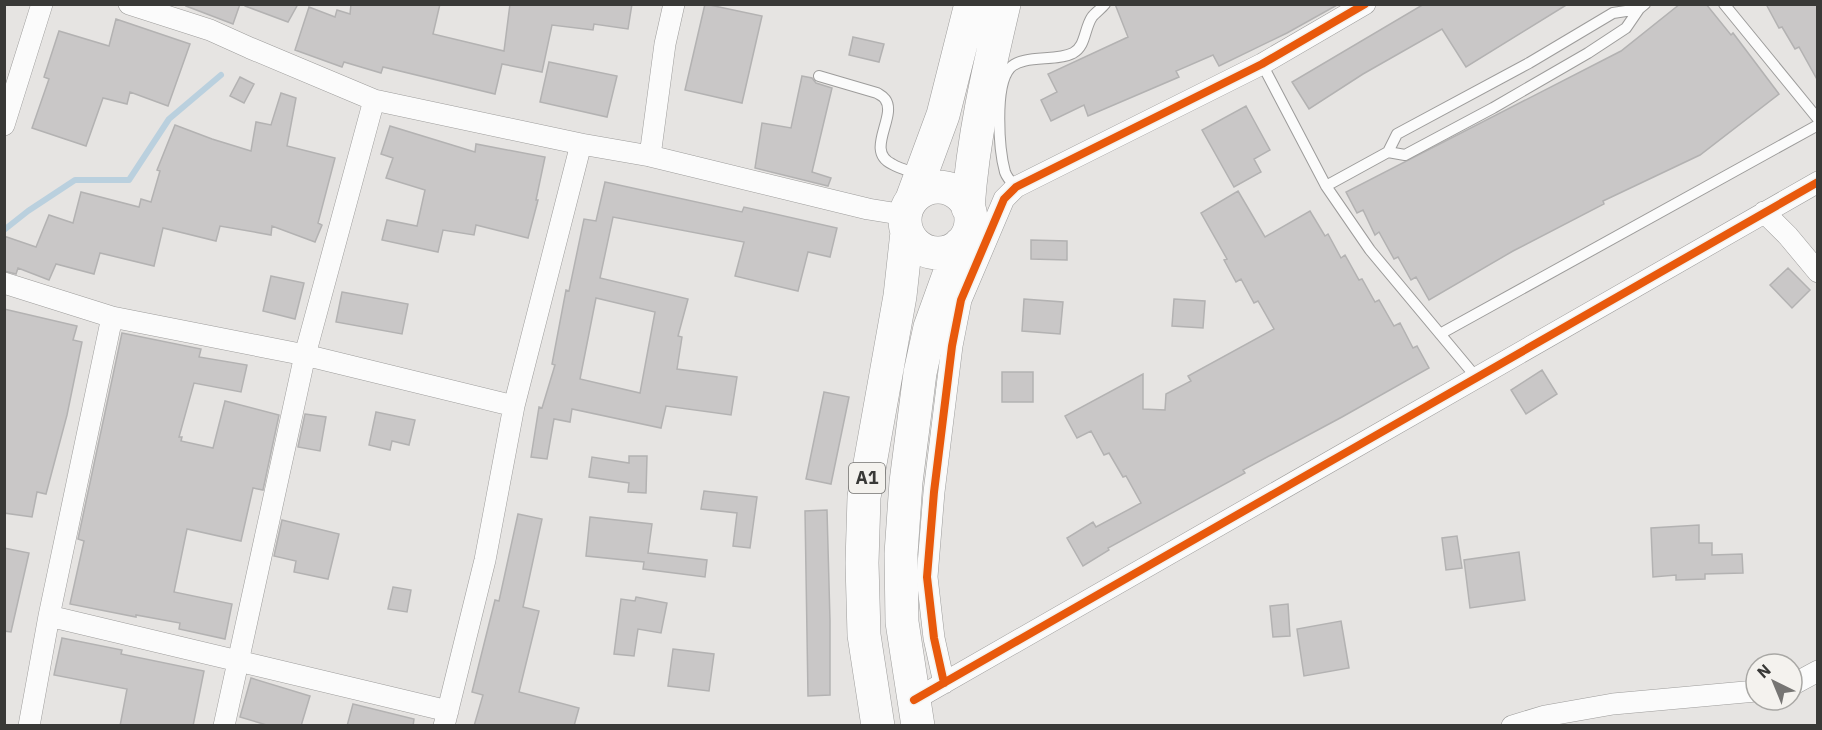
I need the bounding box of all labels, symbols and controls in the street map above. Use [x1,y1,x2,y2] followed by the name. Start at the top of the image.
[849,463,885,493] road number: A1
[1744,652,1804,712] north arrow
[1753,660,1775,682] text: N

